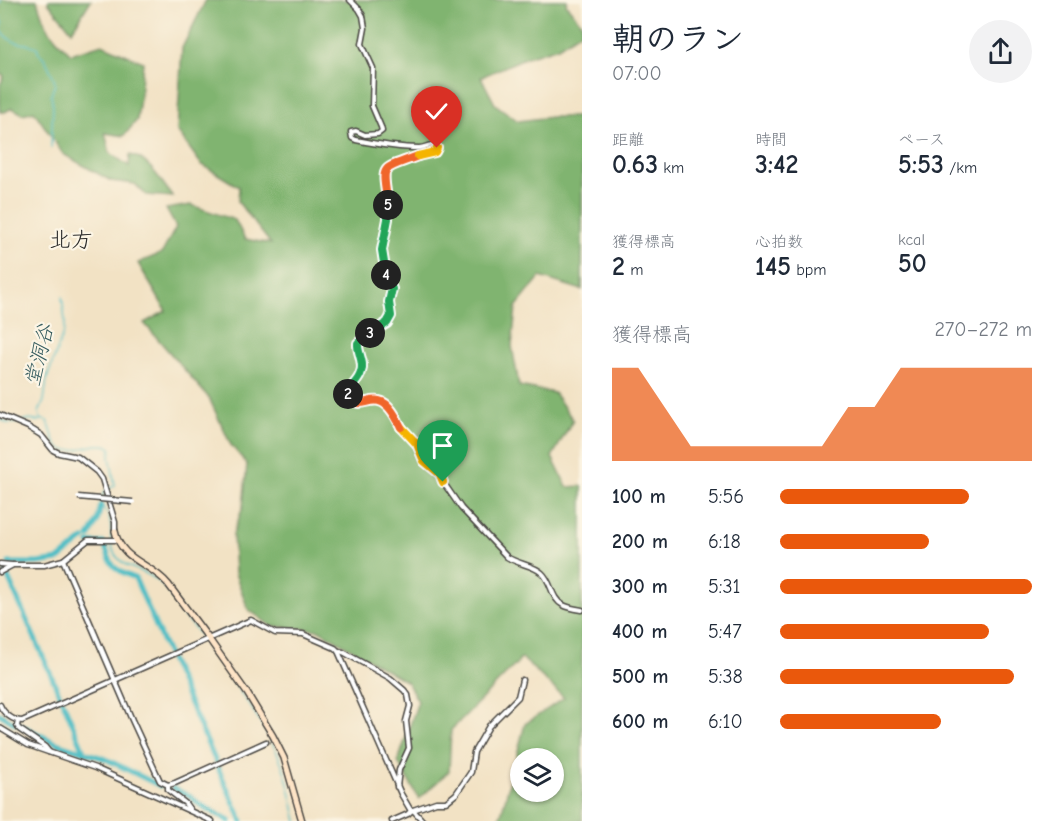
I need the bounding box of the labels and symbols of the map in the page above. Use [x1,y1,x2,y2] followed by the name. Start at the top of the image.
[411,86,462,148] pin
[373,190,403,220] pin: 5
[49,227,93,253] district label: 北方
[371,260,401,290] pin: 4
[355,318,385,348] pin: 3
[20,321,59,388] water label: 堂洞谷
[333,379,363,409] pin: 2
[417,420,468,482] pin

